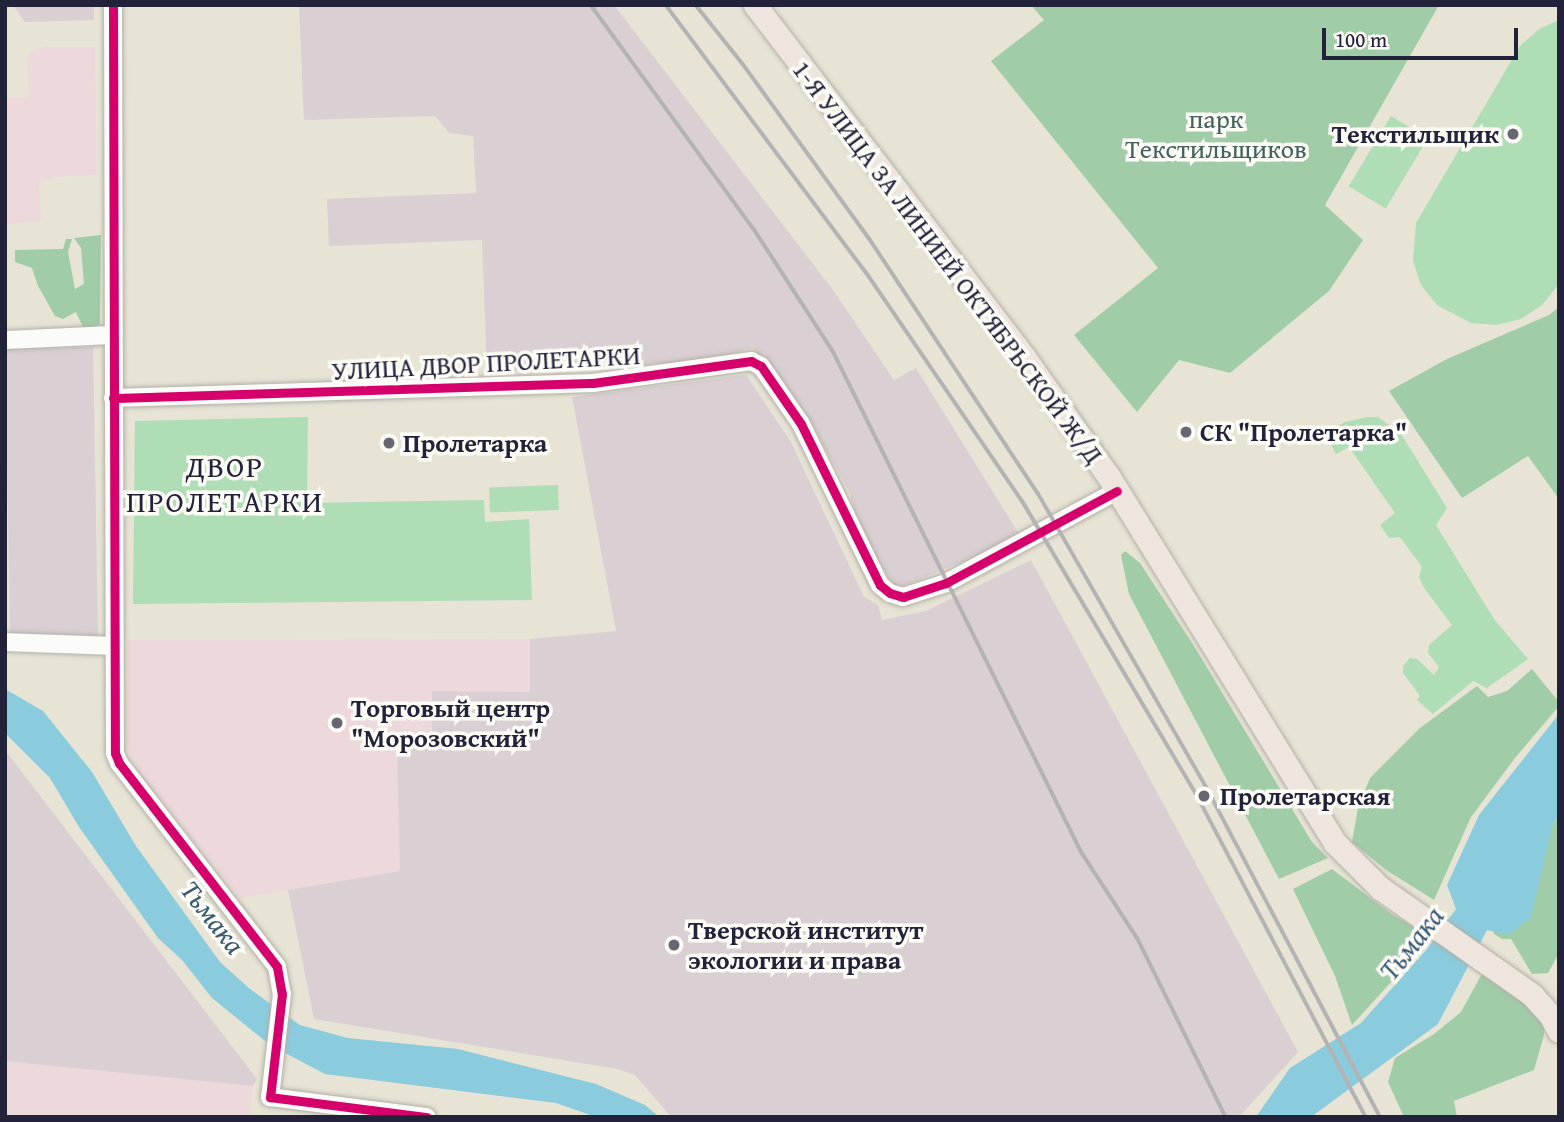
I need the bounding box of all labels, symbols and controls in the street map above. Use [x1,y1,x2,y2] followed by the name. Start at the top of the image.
[1326,14,1522,58] scale bar
[1335,24,1387,55] text: 100 m
[786,54,1110,470] street label: 1-Я УЛИЦА ЗА ЛИНИЕЙ ОКТЯБРЬСКОЙ Ж/Д
[1125,103,1307,164] park label: парк Текстильщиков
[1332,118,1499,150] place label: Текстильщик
[1505,126,1521,142] marker: Текстильщик
[331,339,641,387] street label: УЛИЦА ДВОР ПРОЛЕТАРКИ
[1200,416,1407,448] place label: СК "Пролетарка"
[1178,424,1194,440] marker: СК "Пролетарка"
[403,427,547,459] place label: Пролетарка
[381,435,397,451] marker: Пролетарка
[127,448,323,518] district label: ДВОР ПРОЛЕТАРКИ
[351,692,550,754] place label: Торговый центр "Морозовский"
[329,715,345,731] marker: Торговый центр "Морозовский"
[1220,780,1390,812] place label: Пролетарская
[1194,786,1214,806] marker: Пролетарская
[174,873,252,961] water label: Тьмака
[1372,899,1450,987] water label: Тьмака
[688,914,923,976] place label: Тверской институт экологии и права
[666,937,682,953] marker: Тверской институт экологии и права

